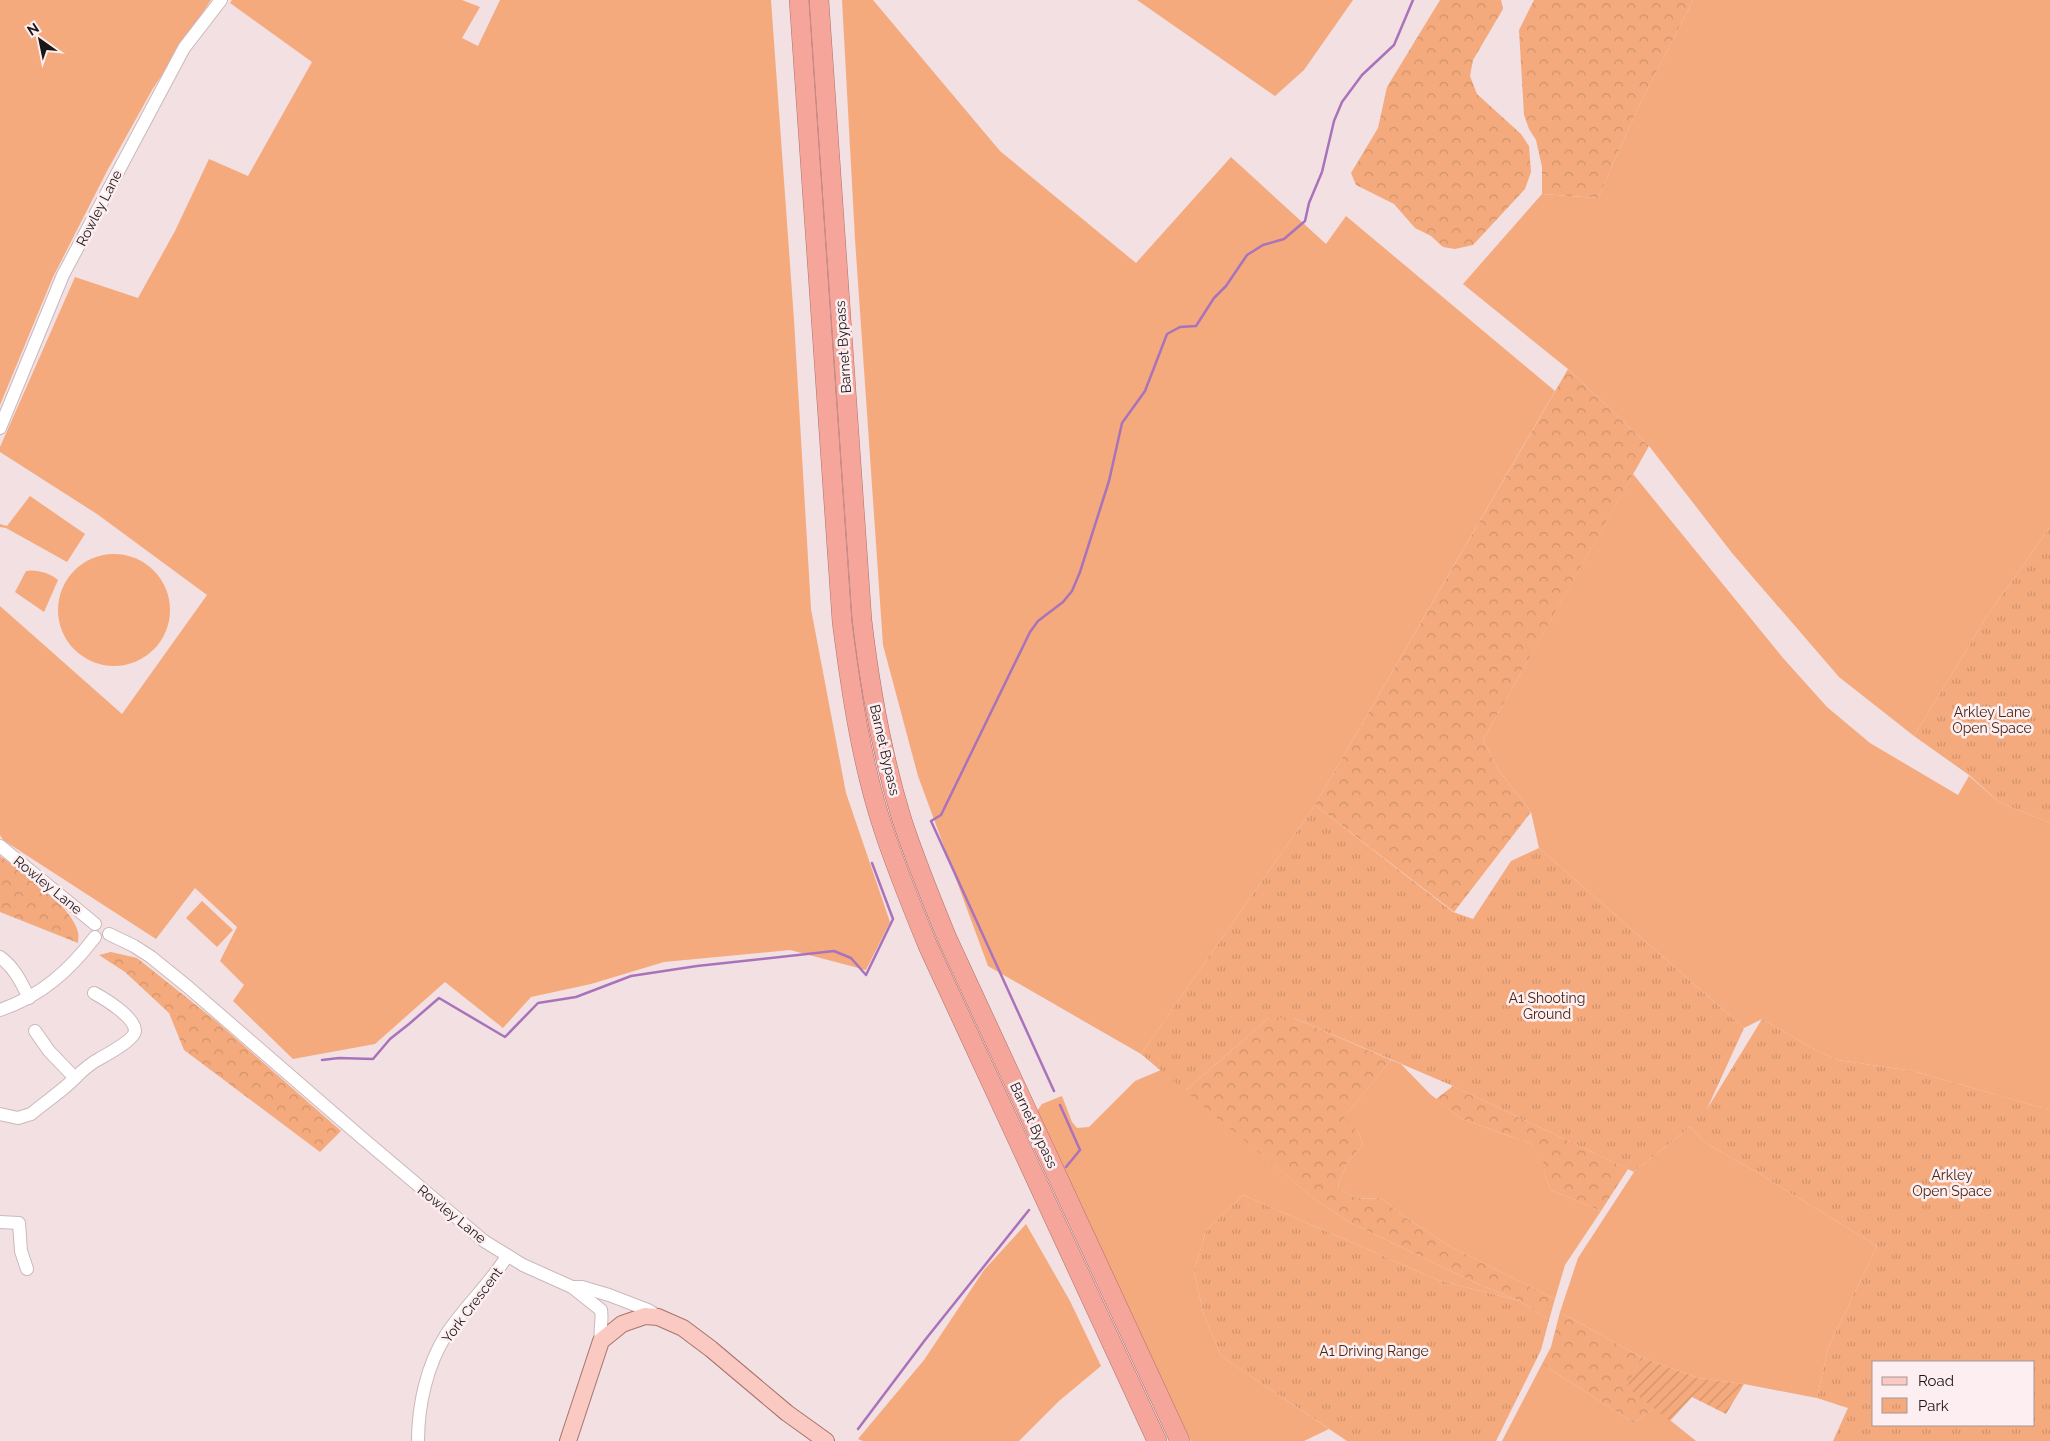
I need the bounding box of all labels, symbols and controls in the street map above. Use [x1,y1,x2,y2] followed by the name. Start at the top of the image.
[15,15,65,65] north arrow
[24,19,42,39] text: N
[73,167,125,249] street label: Rowley Lane
[832,300,854,394] street label: Barnet Bypass
[867,703,903,797] street label: Barnet Bypass
[1952,704,2032,736] park label: Arkley Lane Open Space
[11,853,85,917] street label: Rowley Lane
[1509,990,1585,1022] park label: A1 Shooting Ground
[1007,1079,1061,1171] street label: Barnet Bypass
[1912,1167,1992,1199] park label: Arkley Open Space
[415,1182,489,1246] street label: Rowley Lane
[439,1264,506,1346] street label: York Crescent
[1319,1343,1429,1359] park label: A1 Driving Range
[1872,1361,2035,1426] legend
[1918,1372,1954,1390] text: Road
[1918,1397,1949,1415] text: Park

